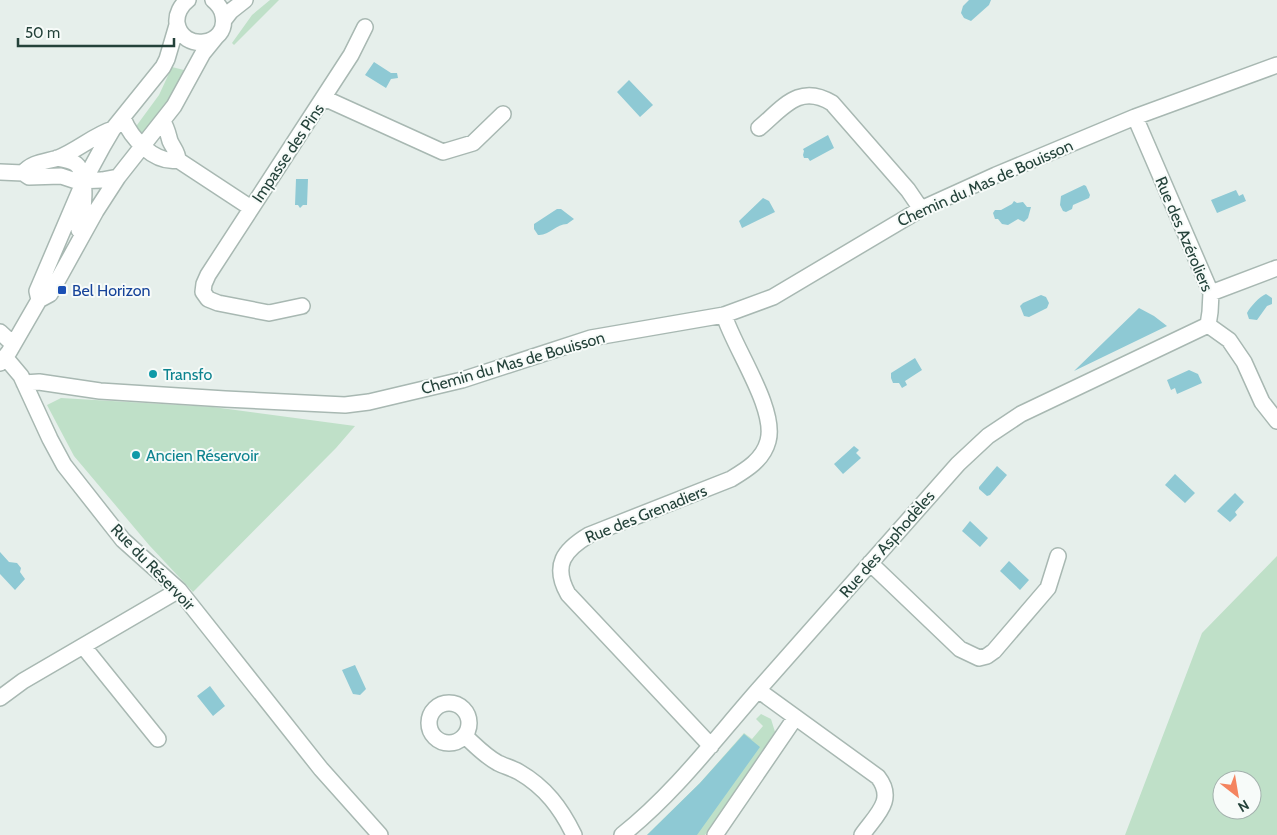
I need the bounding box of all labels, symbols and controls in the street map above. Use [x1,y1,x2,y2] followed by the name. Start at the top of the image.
[18,15,174,47] scale bar
[25,24,60,42] text: 50 m
[248,100,328,206] street label: Impasse des Pins
[894,136,1076,230] street label: Chemin du Mas de Bouisson
[1151,174,1217,295] street label: Rue des Azéroliers
[72,281,151,300] place label: Bel Horizon
[56,284,68,296] marker: Bel Horizon
[419,328,607,398] street label: Chemin du Mas de Bouisson
[163,365,212,384] place label: Transfo
[147,368,159,380] marker: Transfo
[146,446,260,465] place label: Ancien Réservoir
[130,449,142,461] marker: Ancien Réservoir
[582,481,710,547] street label: Rue des Grenadiers
[835,486,939,601] street label: Rue des Asphodèles
[107,520,200,615] street label: Rue du Réservoir
[1212,770,1262,820] north arrow
[1235,796,1253,816] text: N

